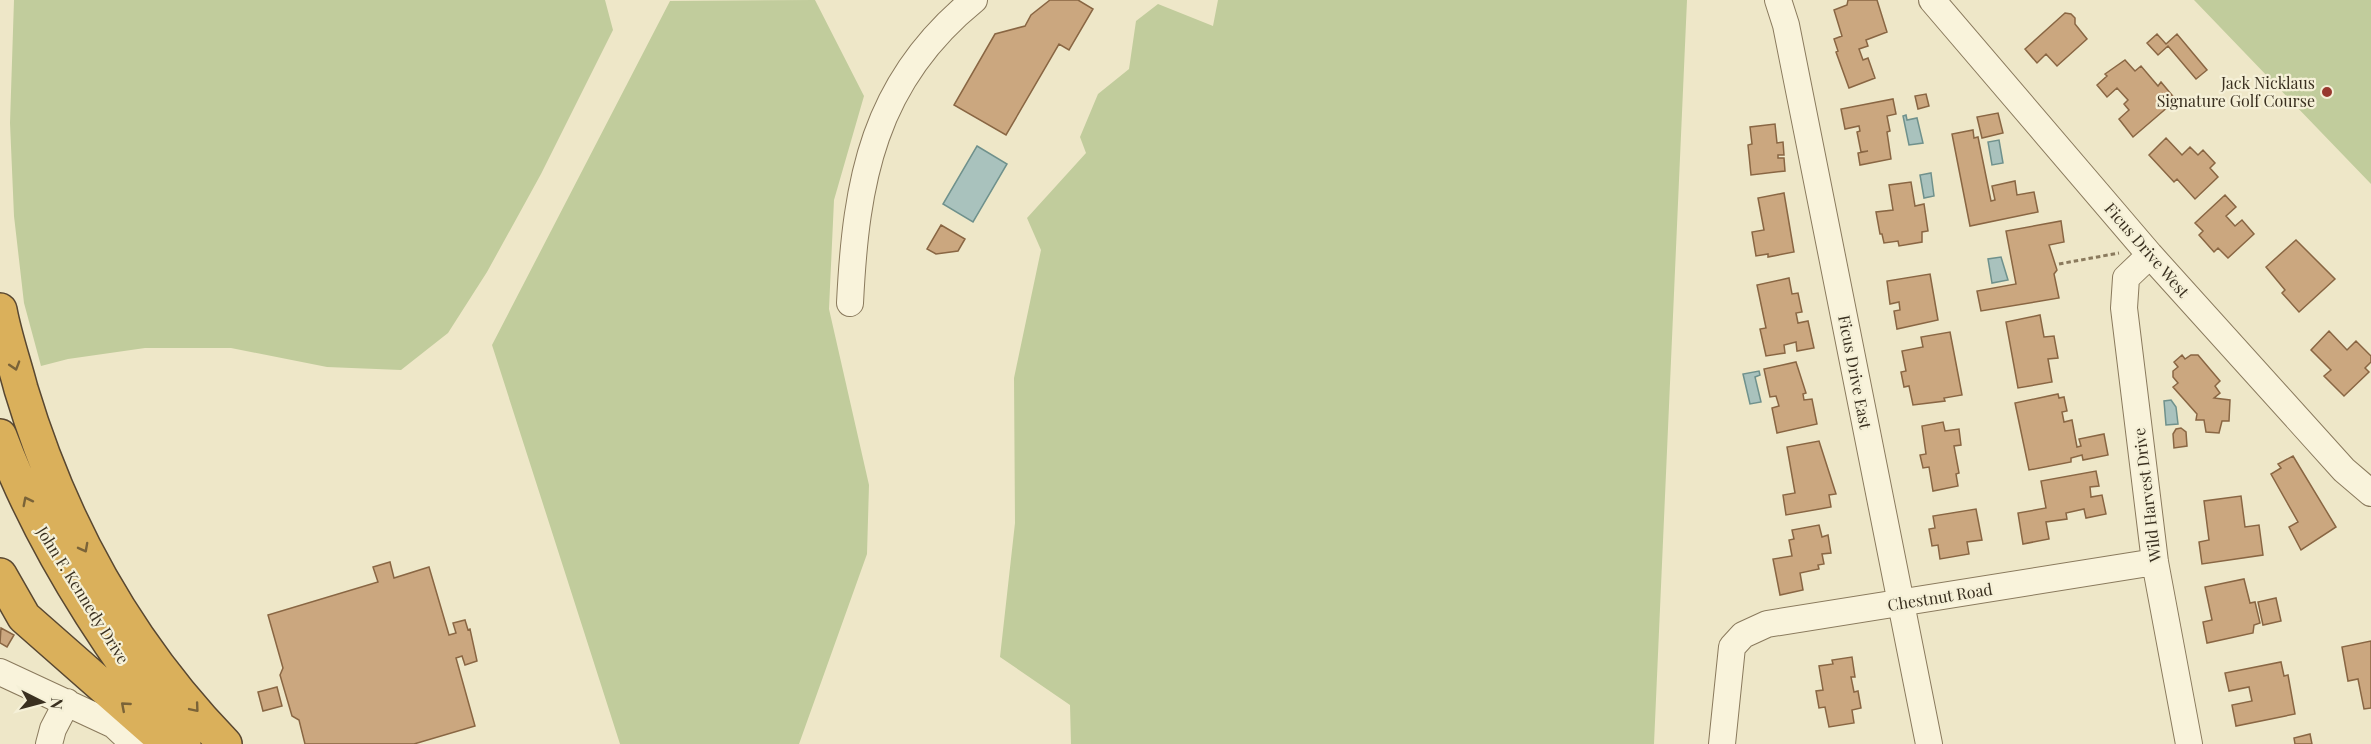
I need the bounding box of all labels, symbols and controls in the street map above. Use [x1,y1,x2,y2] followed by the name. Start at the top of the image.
[2157,72,2315,111] place label: Jack Nicklaus Signature Golf Course
[2320,85,2334,99] marker: Jack Nicklaus Signature Golf Course
[2100,198,2195,302] street label: Ficus Drive West
[1834,313,1877,431] street label: Ficus Drive East
[8,360,20,371] one-way arrow
[2128,427,2165,564] street label: Wild Harvest Drive
[23,497,35,508] one-way arrow
[32,521,134,667] street label: John F. Kennedy Drive
[77,542,88,552] one-way arrow
[1886,578,1994,615] street label: Chestnut Road
[12,672,72,732] north arrow
[46,697,68,711] text: N
[187,701,198,712] one-way arrow
[121,702,132,713] one-way arrow

